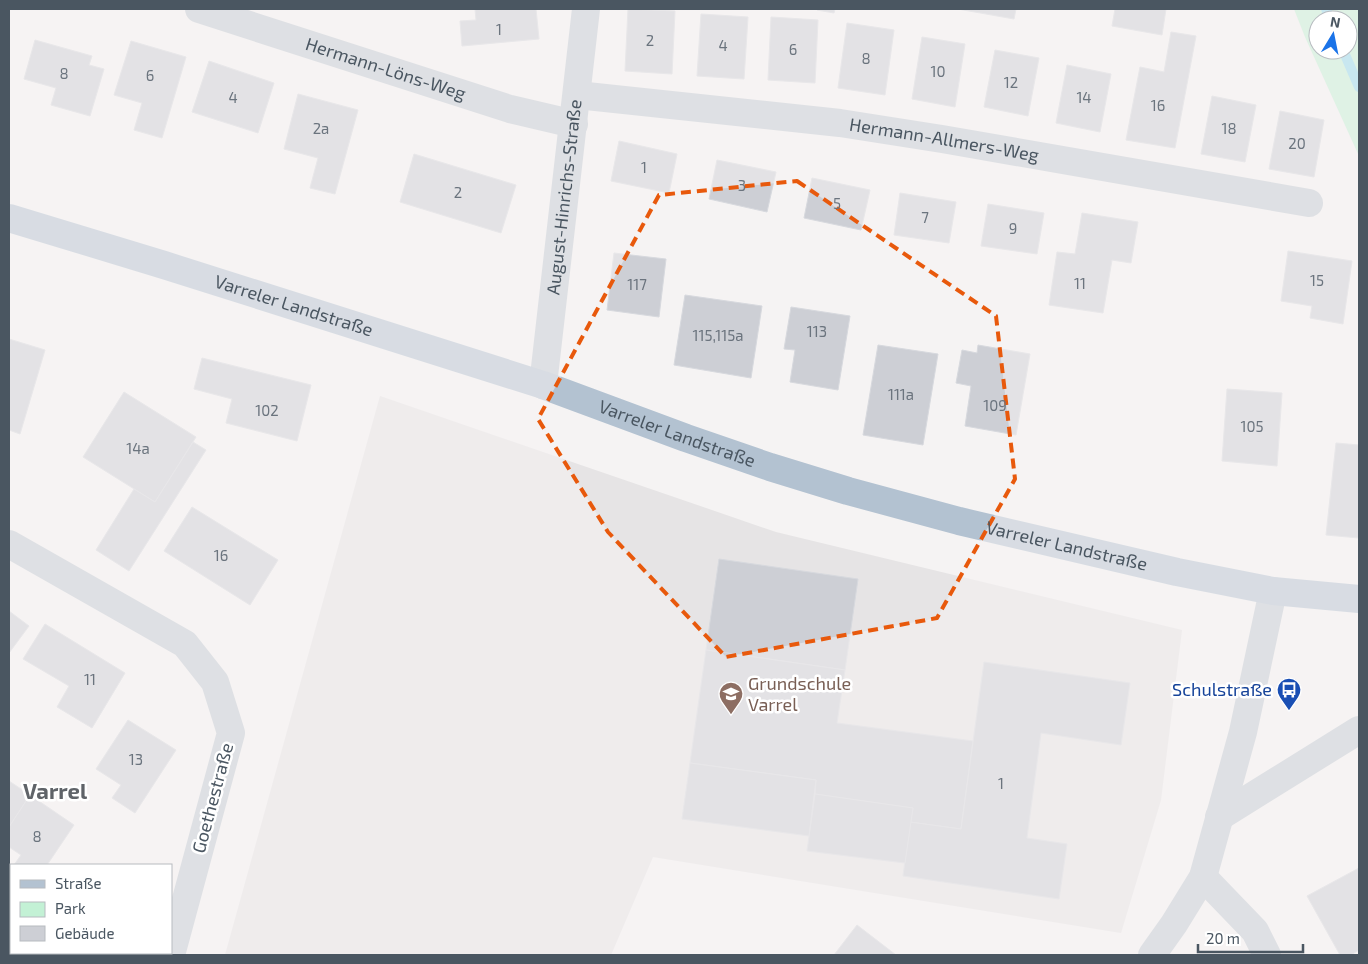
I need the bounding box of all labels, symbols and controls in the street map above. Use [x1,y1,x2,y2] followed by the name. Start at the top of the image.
[1308,10,1358,60] north arrow
[1329,12,1342,31] text: N
[496,20,502,38] house number: 1
[646,31,654,49] house number: 2
[303,32,469,104] street label: Hermann-Löns-Weg
[718,36,728,54] house number: 4
[789,40,797,58] house number: 6
[861,49,871,67] house number: 8
[930,62,946,80] house number: 10
[59,64,69,82] house number: 8
[146,66,154,84] house number: 6
[1004,73,1018,91] house number: 12
[228,88,238,106] house number: 4
[1076,88,1092,106] house number: 14
[1151,96,1165,114] house number: 16
[541,98,586,296] street label: August-Hinrichs-Straße
[848,113,1041,166] street label: Hermann-Allmers-Weg
[313,119,329,137] house number: 2a
[1221,119,1237,137] house number: 18
[1288,134,1306,152] house number: 20
[641,158,647,176] house number: 1
[738,176,746,194] house number: 3
[454,183,462,201] house number: 2
[833,194,841,212] house number: 5
[921,208,929,226] house number: 7
[1009,219,1017,237] house number: 9
[212,270,376,341] street label: Varreler Landstraße
[1310,271,1324,289] house number: 15
[1074,274,1086,292] house number: 11
[627,275,647,293] house number: 117
[807,322,827,340] house number: 113
[693,326,743,344] house number: 115,115a
[888,385,914,403] house number: 111a
[596,395,758,471] street label: Varreler Landstraße
[983,396,1007,414] house number: 109
[255,401,279,419] house number: 102
[1240,417,1264,435] house number: 105
[126,439,150,457] house number: 14a
[984,516,1150,575] street label: Varreler Landstraße
[214,546,228,564] house number: 16
[84,670,96,688] house number: 11
[748,672,851,715] place label: Grundschule Varrel
[1276,677,1302,711] bus stop icon: Schulstraße
[1172,678,1272,700] place label: Schulstraße
[718,681,744,715] school or university icon: Grundschule Varrel
[187,740,237,855] street label: Goethestraße
[129,750,143,768] house number: 13
[998,774,1004,792] house number: 1
[23,777,88,803] district label: Varrel
[32,827,42,845] house number: 8
[10,864,172,954] legend
[55,874,101,892] text: Straße
[55,899,86,917] text: Park
[1198,922,1303,954] scale bar
[55,924,114,942] text: Gebäude
[1206,929,1240,947] text: 20 m

